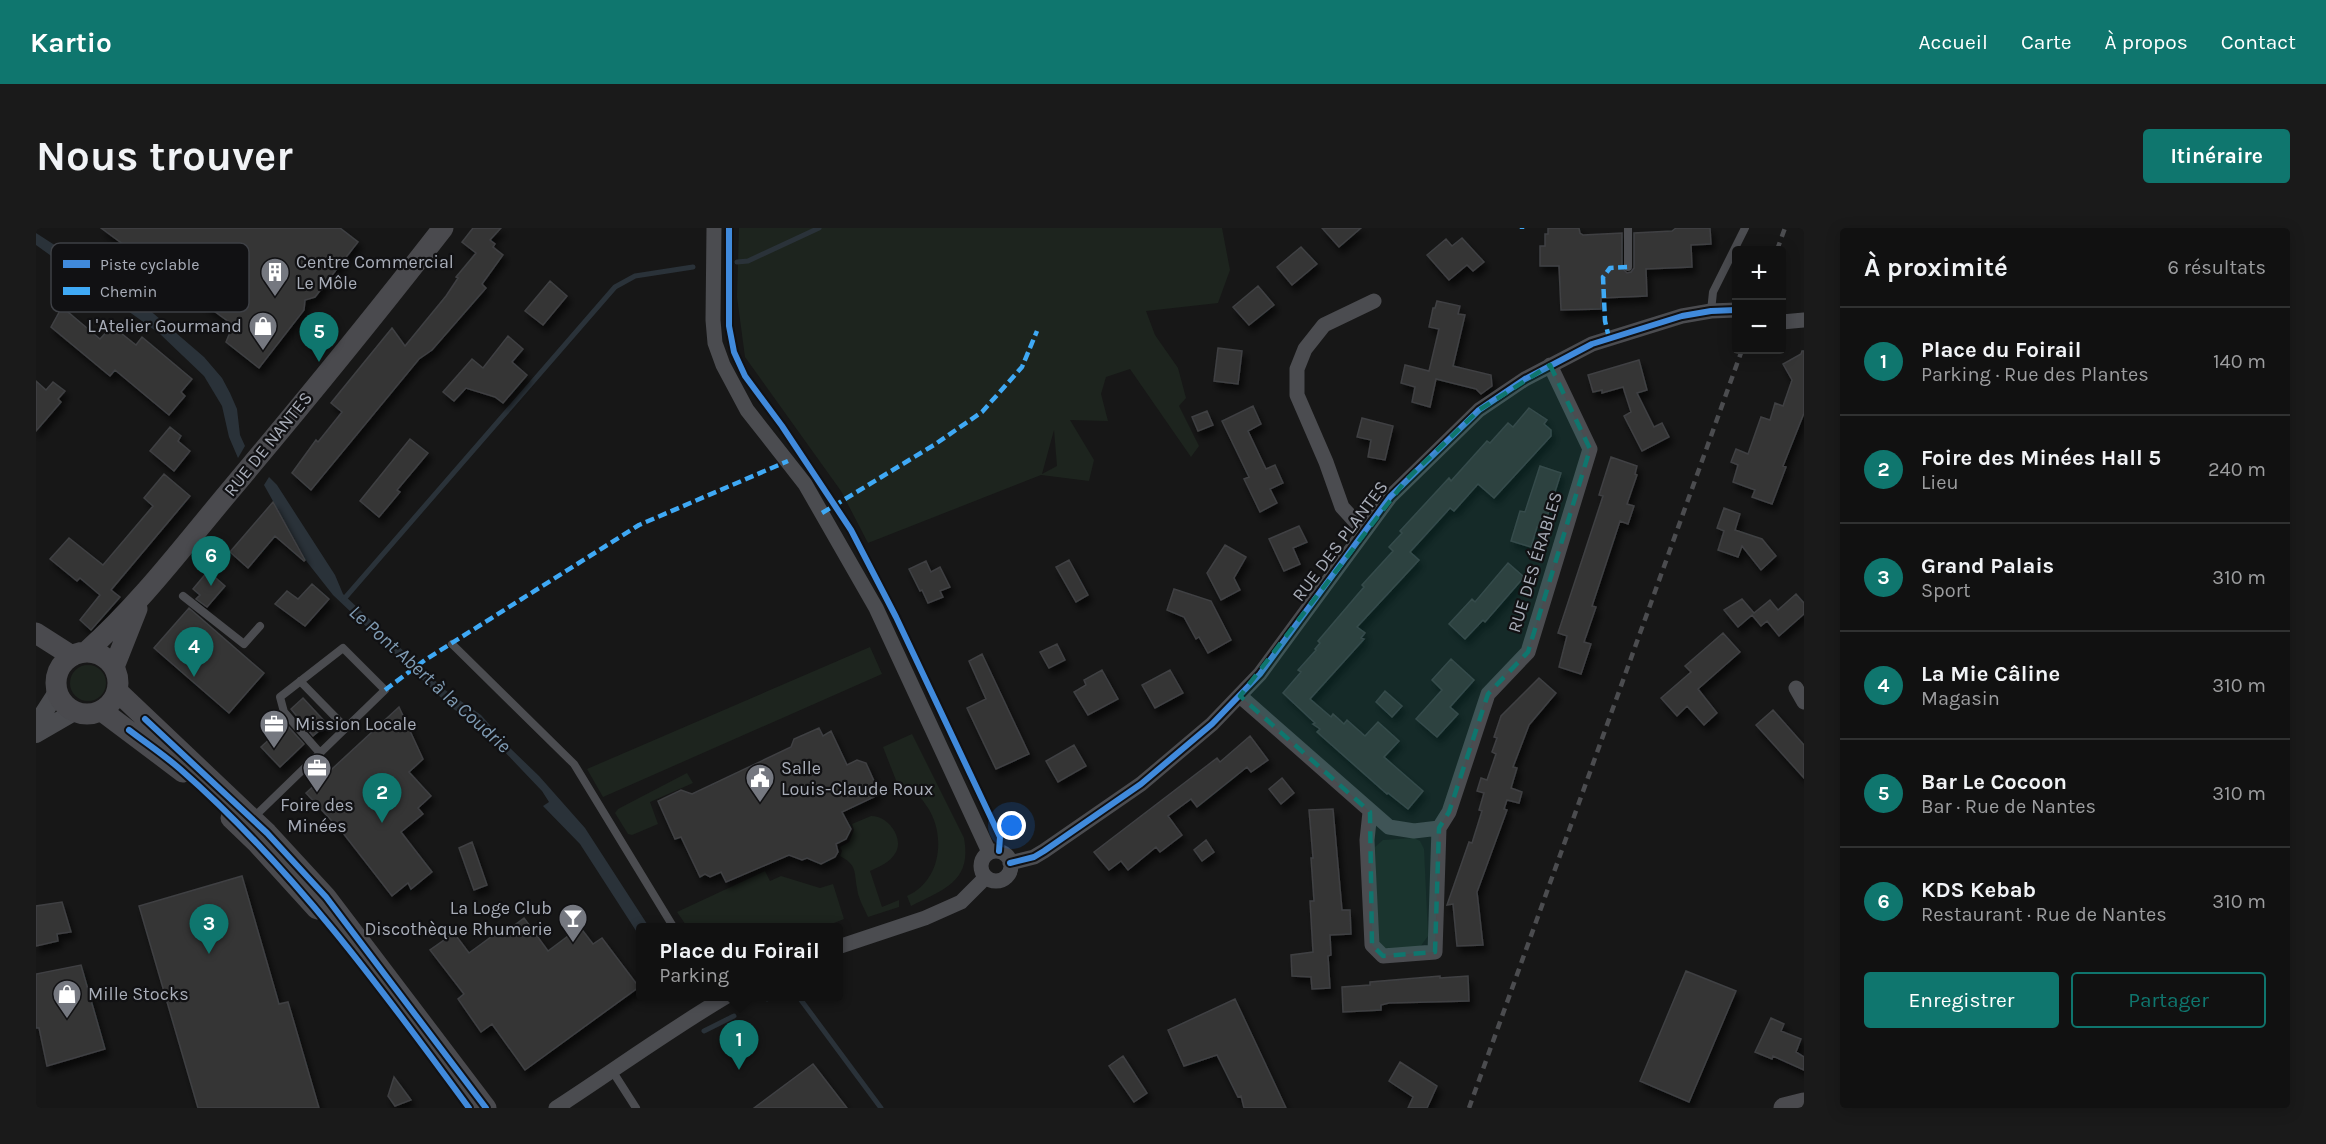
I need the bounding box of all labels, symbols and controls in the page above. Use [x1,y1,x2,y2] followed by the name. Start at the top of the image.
[30,26,112,59] text: Kartio
[1919,30,1988,54] text: Accueil
[2021,30,2072,54] text: Carte
[2105,30,2188,54] text: À propos
[2221,30,2296,54] text: Contact
[2143,129,2290,183] button: Itinéraire
[36,131,293,181] text: Nous trouver
[51,243,249,312] legend
[1732,246,1786,354] map controls
[1732,246,1786,300] button: +
[296,251,454,294] place label: Centre Commercial Le Môle
[1864,252,2008,283] text: À proximité
[100,255,200,274] text: Piste cyclable
[259,256,291,298] building icon: Centre Commercial Le Môle
[2168,256,2266,279] text: 6 résultats
[100,282,157,301] text: Chemin
[1732,300,1786,354] button: −
[247,310,279,352] shop icon: L'Atelier Gourmand
[300,312,338,362] pin: 5
[87,315,242,337] place label: L'Atelier Gourmand
[1921,337,2082,363] text: Place du Foirail
[1880,350,1887,373] text: 1
[2213,350,2266,373] text: 140 m
[1921,363,2149,386] text: Parking · Rue des Plantes
[219,387,317,501] street label: RUE DE NANTES
[1921,445,2161,471] text: Foire des Minées Hall 5
[1877,458,1890,481] text: 2
[2208,458,2266,481] text: 240 m
[1921,471,1959,494] text: Lieu
[1287,476,1393,606] street label: RUE DES PLANTES
[1502,488,1567,635] street label: RUE DES ÉRABLES
[192,536,231,586] pin: 6
[1921,553,2054,579] text: Grand Palais
[1877,566,1890,589] text: 3
[2212,566,2266,589] text: 310 m
[1921,579,1970,602] text: Sport
[344,600,516,758] water label: Le Pont Abert à la Coudrie
[174,628,214,677] pin: 4
[1921,661,2060,687] text: La Mie Câline
[1878,674,1889,697] text: 4
[2212,674,2266,697] text: 310 m
[1921,687,2000,710] text: Magasin
[258,708,290,750] office icon: Mission Locale
[295,713,417,735] place label: Mission Locale
[301,752,333,794] office icon: Foire des Minées
[781,757,933,800] place label: Salle Louis-Claude Roux
[744,762,776,804] public building icon: Salle Louis-Claude Roux
[1921,769,2067,795] text: Bar Le Cocoon
[362,774,402,823] pin: 2
[1878,782,1889,805] text: 5
[2212,782,2266,805] text: 310 m
[280,794,354,837] place label: Foire des Minées
[1921,795,2096,818] text: Bar · Rue de Nantes
[997,811,1026,840] your location
[1921,877,2036,903] text: KDS Kebab
[1877,890,1890,913] text: 6
[2212,890,2266,913] text: 310 m
[364,897,552,940] place label: La Loge Club Discothèque Rhumerie
[557,902,589,944] bar icon: La Loge Club Discothèque Rhumerie
[1921,903,2167,926] text: Restaurant · Rue de Nantes
[190,904,228,954] pin: 3
[636,923,843,1001] popup
[659,938,820,964] text: Place du Foirail
[659,964,729,987] text: Parking
[1864,972,2059,1028] button: Enregistrer
[2071,972,2266,1028] button: Partager
[51,978,83,1020] shop icon: Mille Stocks
[88,983,189,1005] place label: Mille Stocks
[720,1020,758,1070] pin: 1

